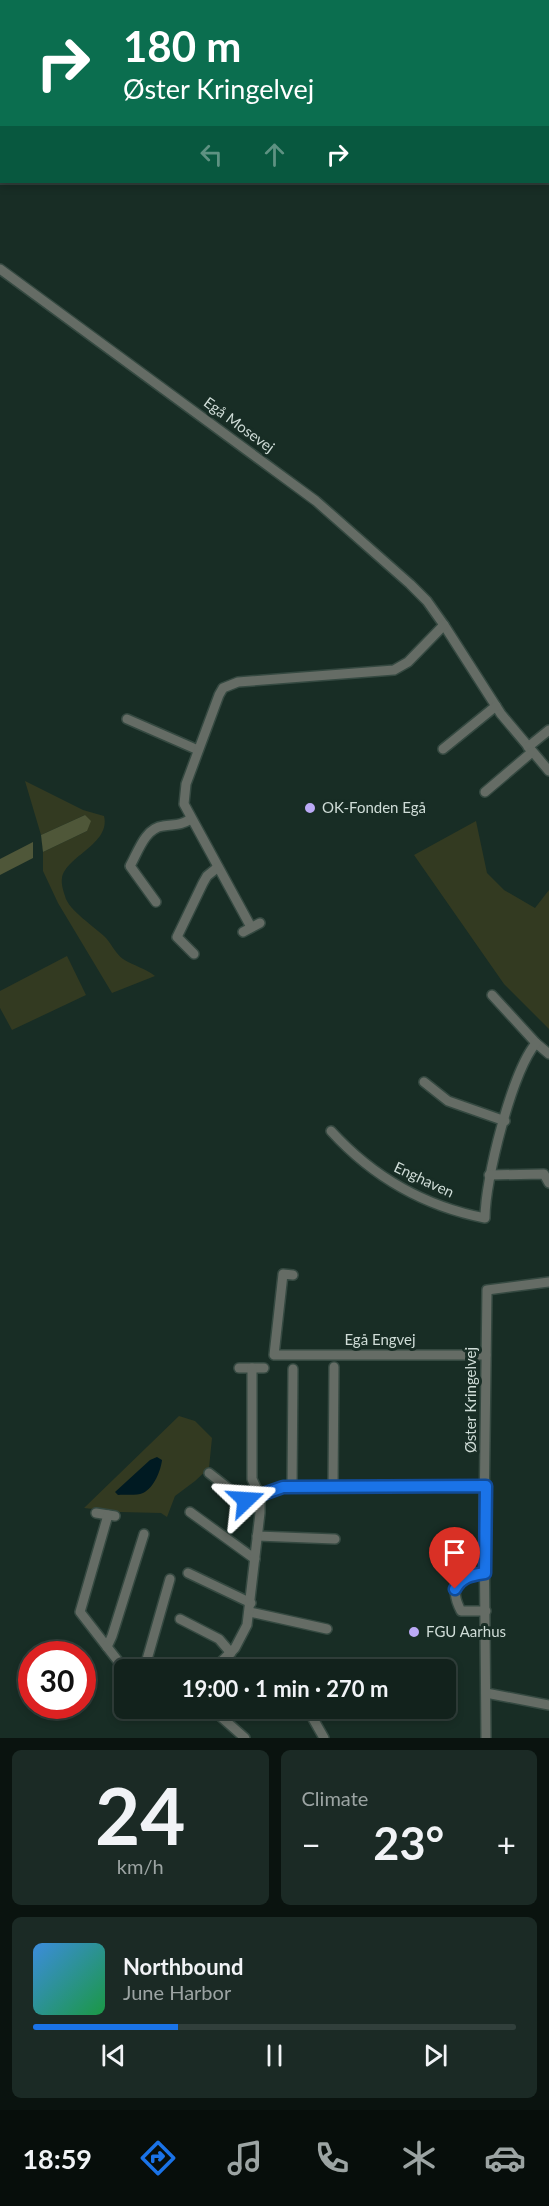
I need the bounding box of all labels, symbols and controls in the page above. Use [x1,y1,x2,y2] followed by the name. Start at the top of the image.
[123,21,241,71] text: 180 m
[24,24,102,102] icon: right
[123,72,314,105] text: Øster Kringelvej
[195,138,228,171] icon: left
[258,138,291,171] icon: ahead
[321,138,354,171] icon: right
[201,393,278,456] street label: Egå Mosevej
[322,798,426,816] place label: OK-Fonden Egå
[303,801,317,815] marker: OK-Fonden Egå
[392,1157,457,1201] street label: Enghaven
[344,1330,416,1348] street label: Egå Engvej
[461,1347,479,1453] street label: Øster Kringelvej
[214,1468,278,1532] position arrow
[429,1527,480,1589] pin
[438,1536,471,1569] icon: arrive
[426,1622,506,1640] place label: FGU Aarhus
[407,1625,421,1639] marker: FGU Aarhus
[18,1641,96,1719] speed limit sign: 30
[182,1675,388,1702] text: 19:00 · 1 min · 270 m
[95,1768,185,1862] text: 24
[302,1786,368,1810] text: Climate
[373,1816,444,1870] text: 23°
[302,1824,321,1864] text: −
[497,1824,516,1864] text: +
[117,1854,164,1878] text: km/h
[123,1953,243,1980] text: Northbound
[123,1980,231,2004] text: June Harbor
[97,2039,130,2072] icon: previous
[258,2039,291,2072] icon: pause
[419,2039,452,2072] icon: next
[137,2137,179,2179] icon: directions
[224,2137,266,2179] icon: music
[311,2137,353,2179] icon: phone
[398,2137,440,2179] icon: climate
[484,2137,526,2179] icon: car
[22,2142,92,2175] text: 18:59

